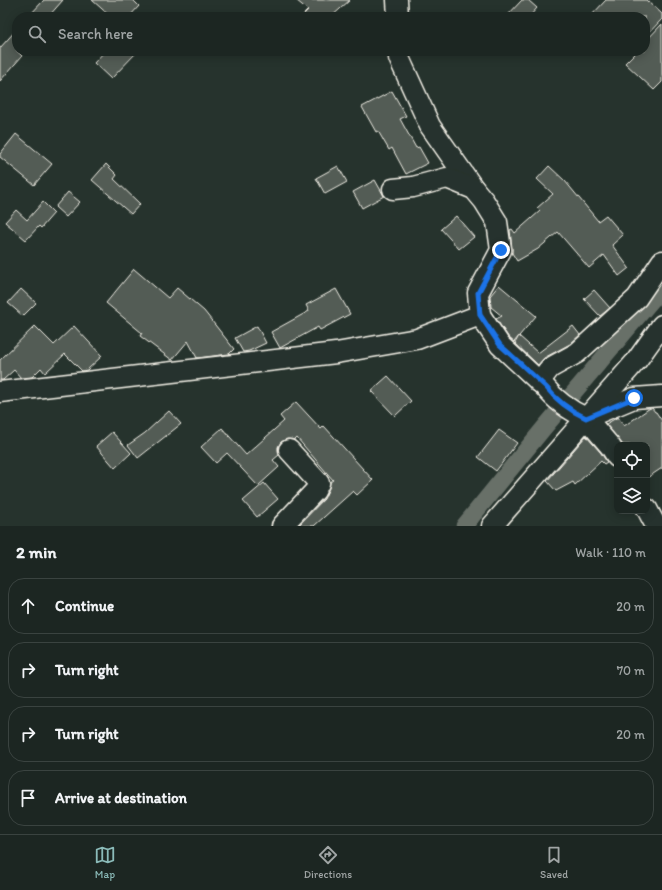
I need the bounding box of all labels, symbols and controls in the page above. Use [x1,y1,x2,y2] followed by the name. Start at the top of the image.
[12,12,650,56] search box
[26,23,48,45] icon: search
[58,25,133,43] text: Search here
[492,241,510,259] route end
[625,389,643,407] route start
[614,442,650,514] map controls
[614,442,650,478] button: locate
[614,478,650,514] button: layers
[16,542,56,562] text: 2 min
[575,545,646,560] text: Walk · 110 m
[17,595,39,617] icon: ahead
[55,597,114,615] text: Continue
[616,599,645,614] text: 20 m
[17,659,39,681] icon: right
[55,661,119,679] text: Turn right
[617,663,645,678] text: 70 m
[17,723,39,745] icon: right
[55,725,119,743] text: Turn right
[616,727,645,742] text: 20 m
[17,787,39,809] icon: arrive
[55,789,187,807] text: Arrive at destination
[94,844,116,881] tab: Map
[304,844,352,881] tab: Directions
[540,844,568,881] tab: Saved

